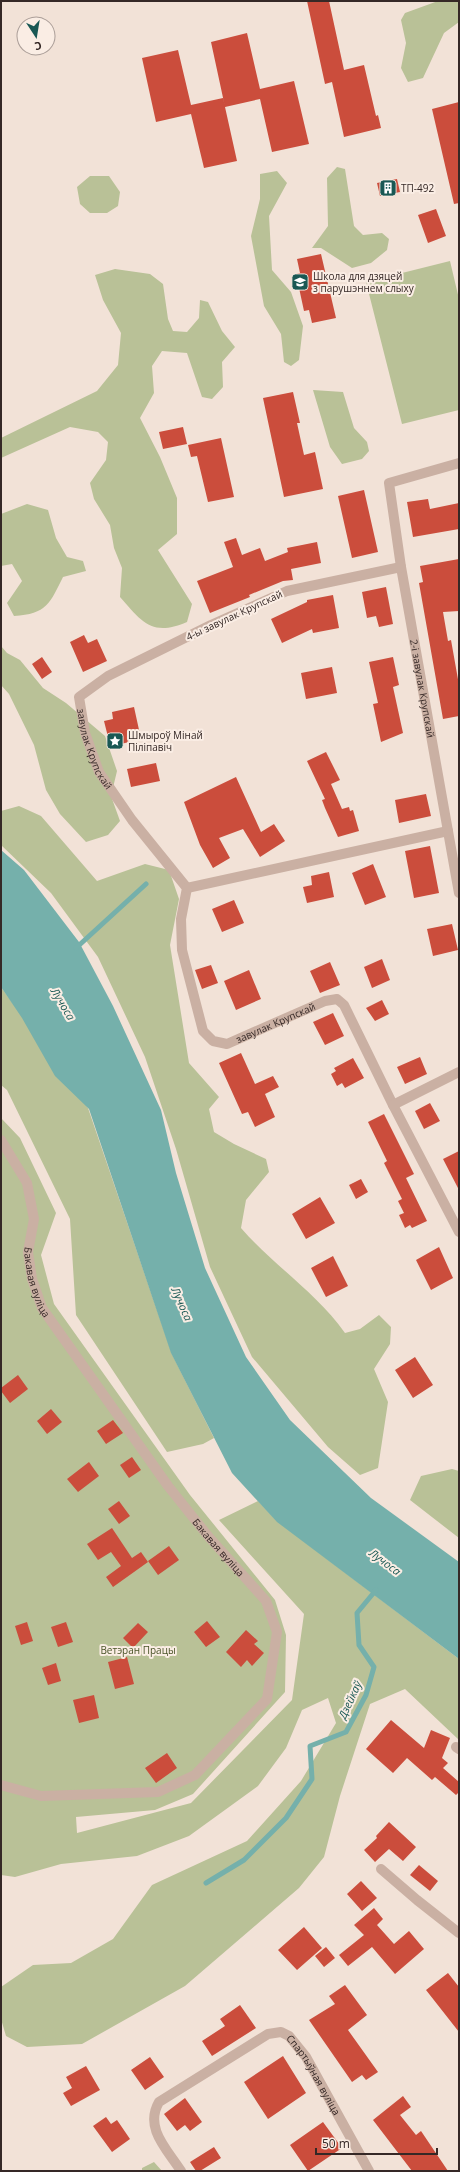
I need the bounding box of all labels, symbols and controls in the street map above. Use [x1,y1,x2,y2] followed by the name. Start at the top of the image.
[16,16,56,56] north arrow
[33,38,43,54] text: С
[378,178,398,198] building icon: ТП-492
[401,181,434,195] place label: ТП-492
[313,269,415,295] place label: Школа для дзяцей з парушэннем слыху
[290,272,310,292] school or university icon: Школа для дзяцей з парушэннем слыху
[184,587,284,643] street label: 4-ы завулак Крупскай
[407,638,438,739] street label: 2-і завулак Крупскай
[74,707,116,792] street label: завулак Крупскай
[128,728,203,754] place label: Шмыроў Мінай Піліпавіч
[105,731,125,751] place icon: Шмыроў Мінай Піліпавіч
[47,984,79,1023] water label: Лучоса
[234,999,318,1046] street label: завулак Крупскай
[21,1246,53,1320] street label: Бакавая вуліца
[168,1284,197,1323] water label: Лучоса
[189,1515,248,1579] street label: Бакавая вуліца
[366,1544,404,1578] water label: Лучоса
[100,1643,176,1657] park label: Ветэран Працы
[334,1678,365,1722] water label: Дзейкаў
[283,2032,344,2118] street label: Спартыўная вуліца
[316,2130,437,2156] scale bar
[322,2135,350,2152] text: 50 m

